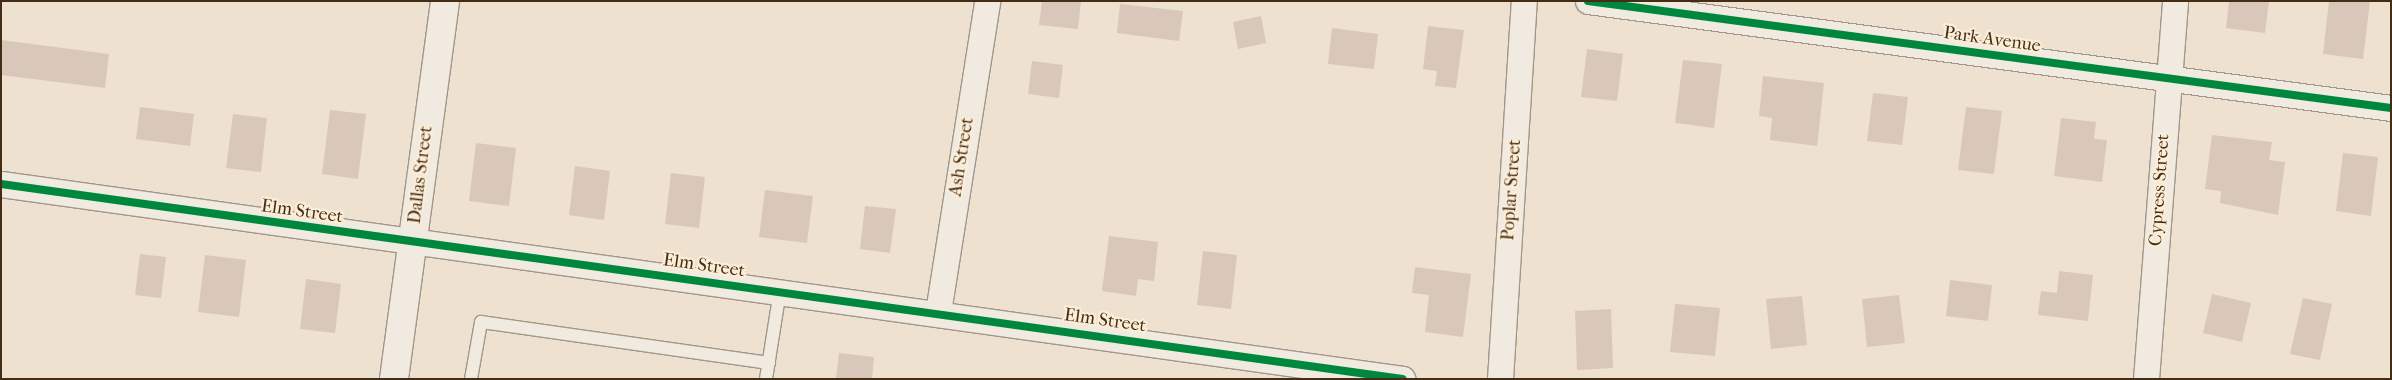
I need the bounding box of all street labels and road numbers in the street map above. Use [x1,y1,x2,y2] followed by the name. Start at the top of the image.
[1942,23,2042,57] street label: Park Avenue
[945,116,979,198] street label: Ash Street
[404,125,438,225] street label: Dallas Street
[2145,133,2175,247] street label: Cypress Street
[1498,139,1526,241] street label: Poplar Street
[260,196,344,228] street label: Elm Street
[662,250,746,282] street label: Elm Street
[1063,305,1147,337] street label: Elm Street

